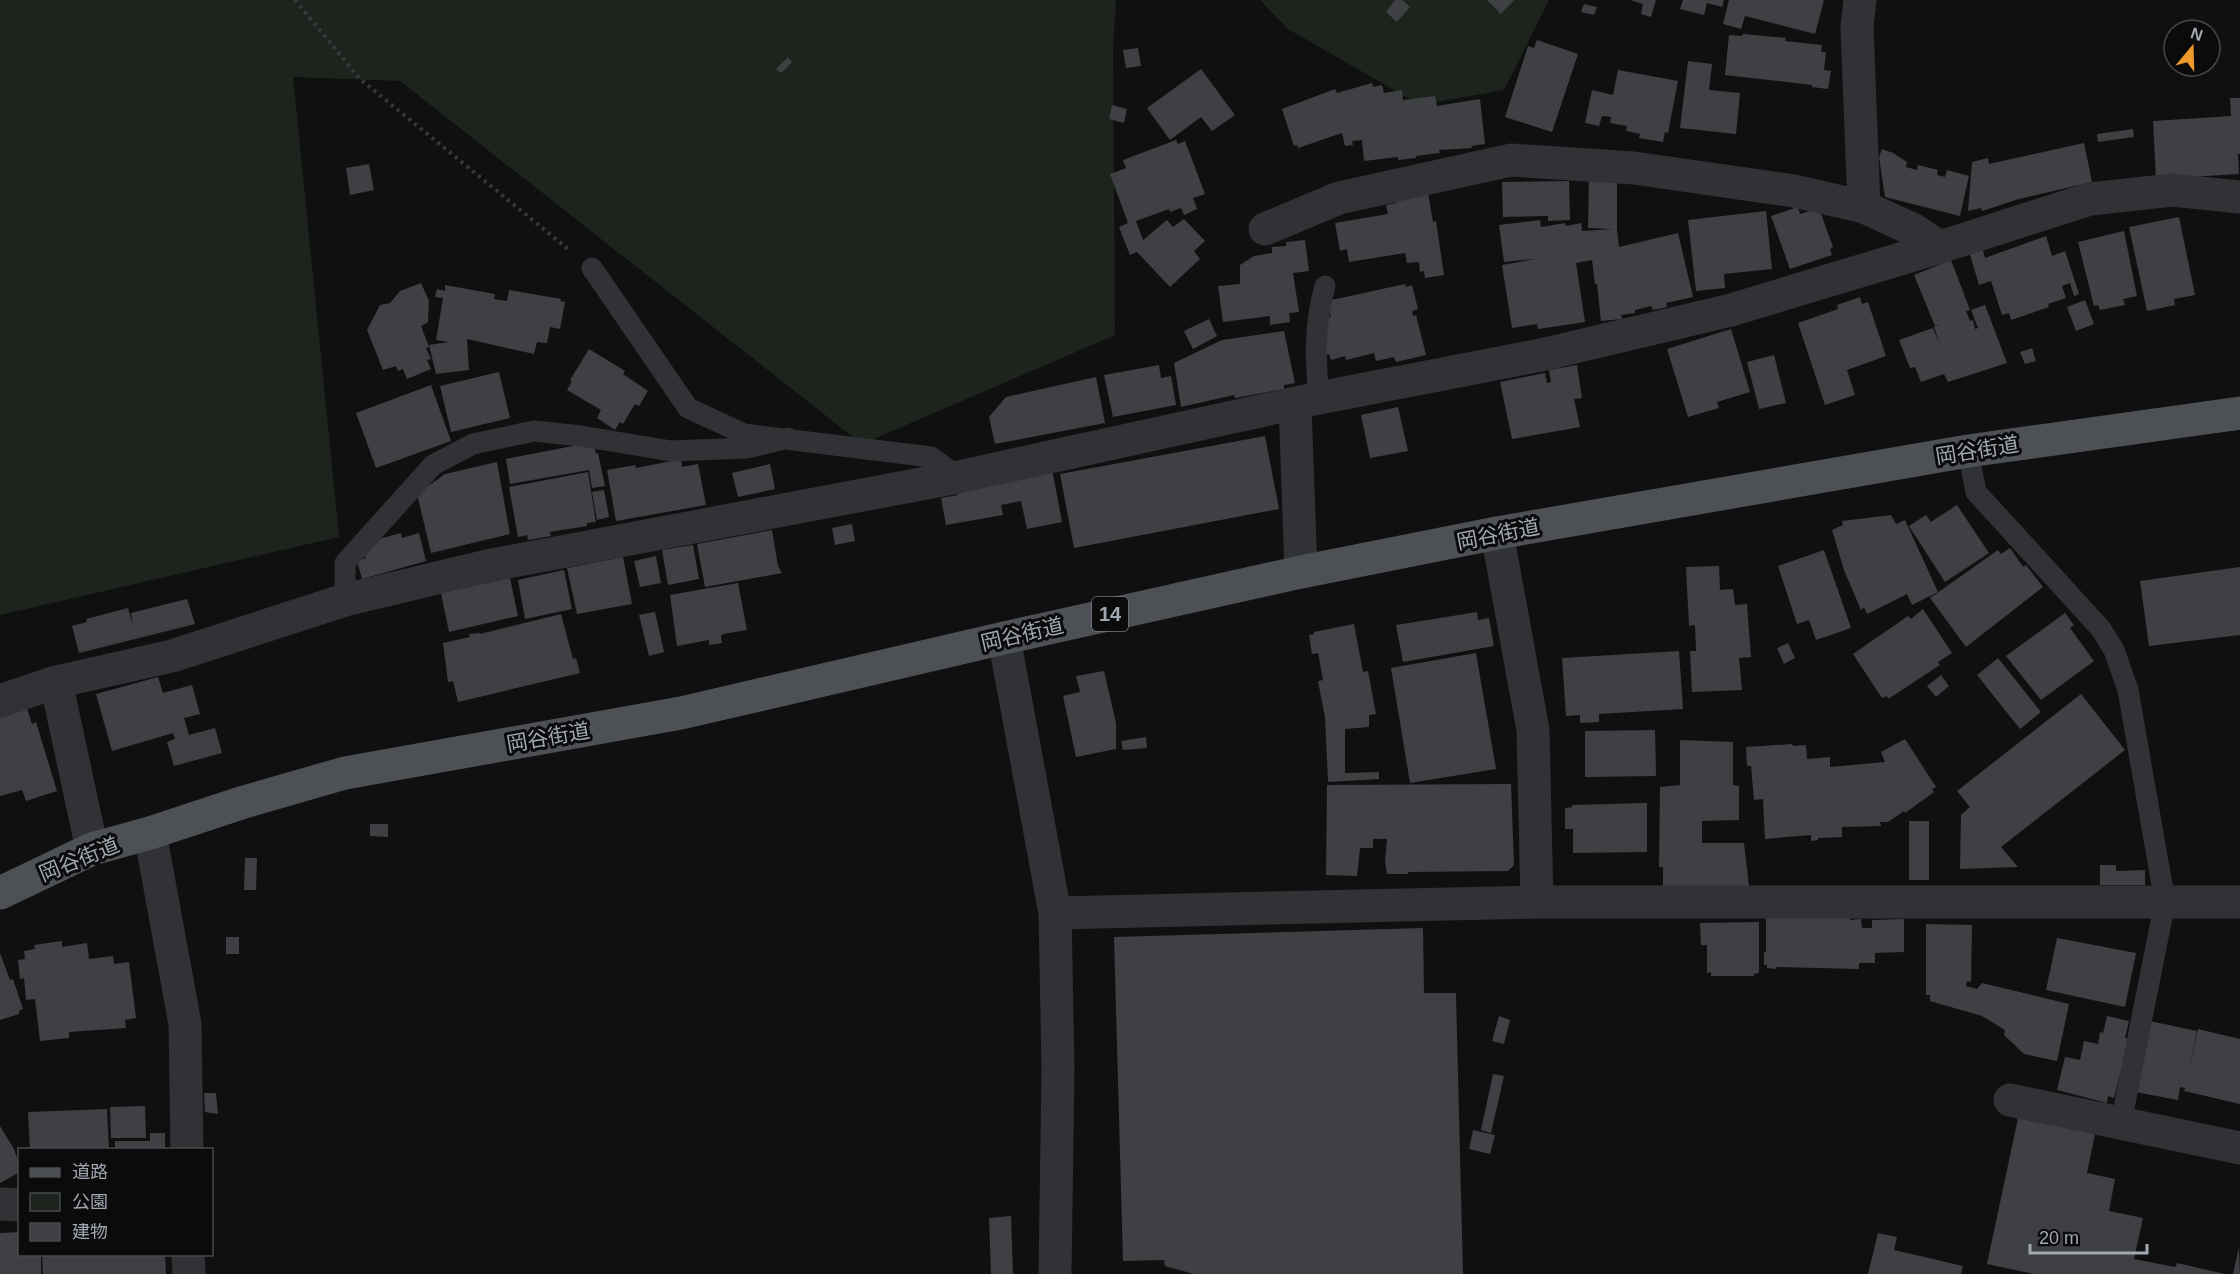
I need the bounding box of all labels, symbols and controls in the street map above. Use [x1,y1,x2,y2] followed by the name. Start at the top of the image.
[2162,18,2222,78] north arrow
[2188,24,2205,44] text: N
[1934,432,2020,468] street label: 岡谷街道
[1455,515,1541,553] street label: 岡谷街道
[1092,597,1128,631] road number: 14
[978,613,1066,655] street label: 岡谷街道
[505,718,591,756] street label: 岡谷街道
[36,833,122,885] street label: 岡谷街道
[18,1148,213,1256] legend
[72,1162,108,1182] text: 道路
[72,1192,108,1212] text: 公園
[2030,1217,2147,1255] scale bar
[72,1222,108,1242] text: 建物
[2039,1228,2079,1248] text: 20 m

